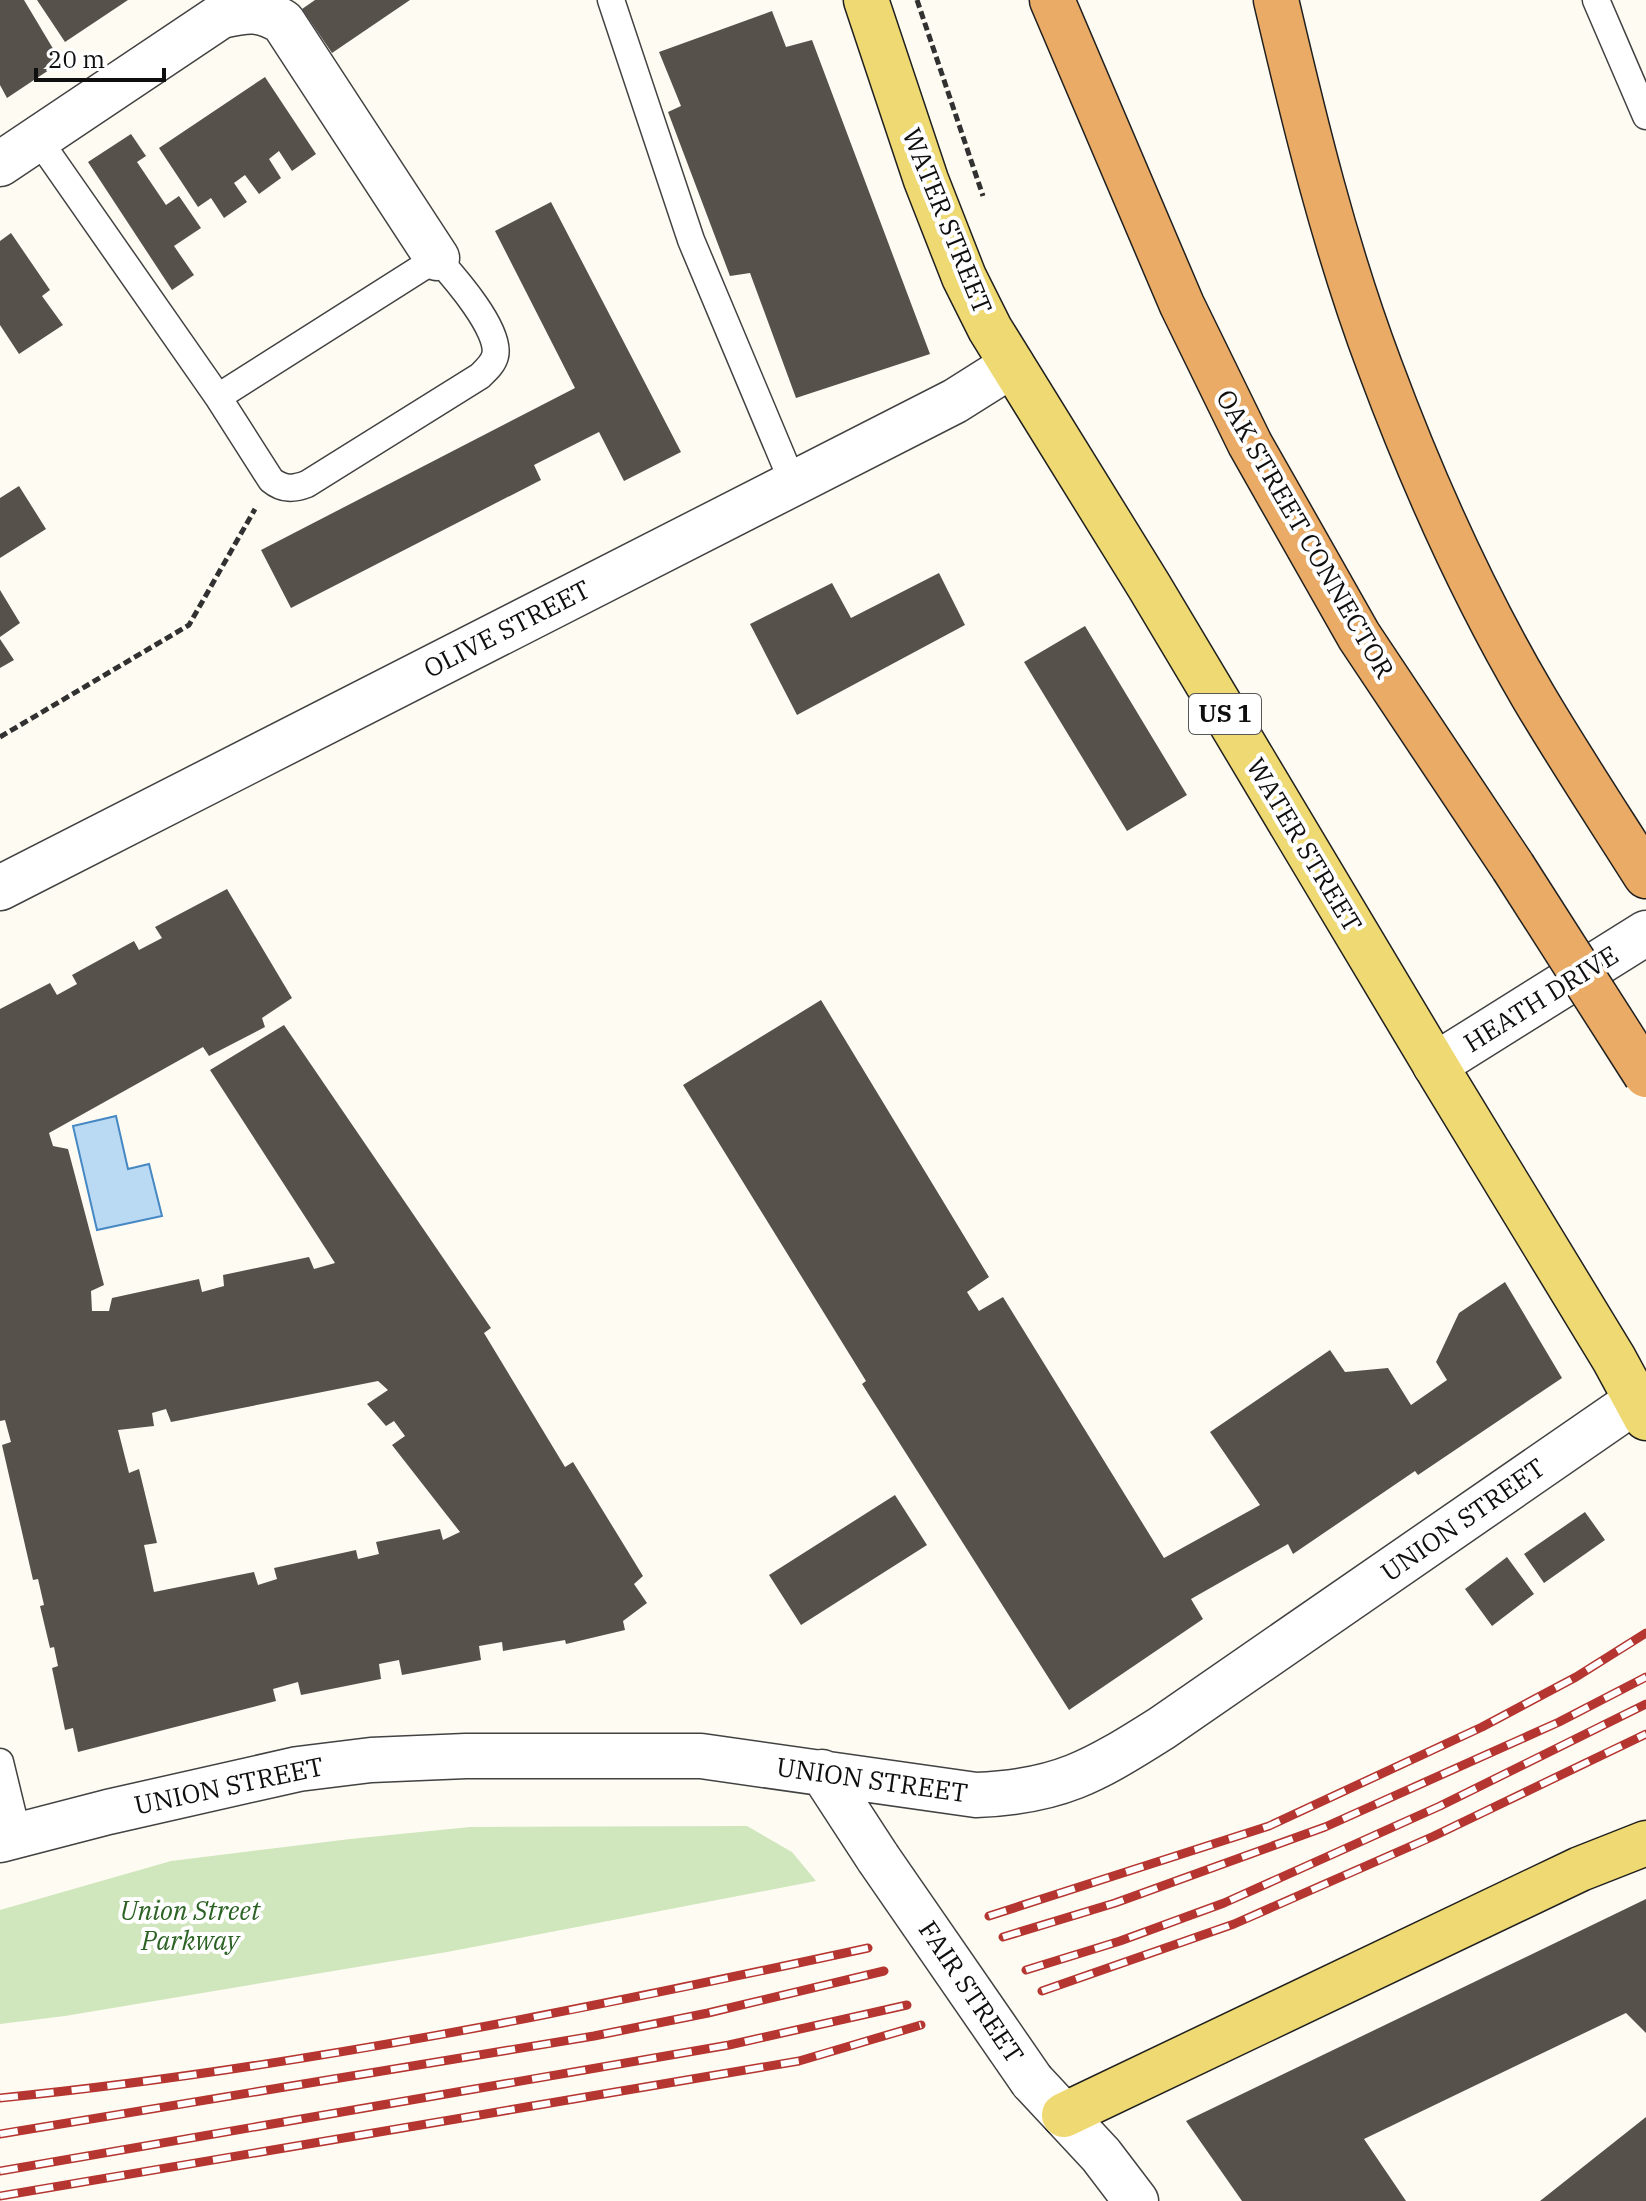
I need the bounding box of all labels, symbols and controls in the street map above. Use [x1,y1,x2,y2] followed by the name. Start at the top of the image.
[36,32,164,82] scale bar
[48,43,105,75] text: 20 m
[895,123,1001,319] street label: WATER STREET
[1209,383,1403,684] street label: OAK STREET CONNECTOR
[417,571,596,685] street label: OLIVE STREET
[1189,694,1261,734] road number: US 1
[1239,751,1370,938] street label: WATER STREET
[1457,937,1624,1059] street label: HEATH DRIVE
[1374,1450,1551,1588] street label: UNION STREET
[131,1748,327,1822] street label: UNION STREET
[774,1749,970,1809] street label: UNION STREET
[120,1893,261,1957] park label: Union Street Parkway
[912,1914,1032,2069] street label: FAIR STREET

